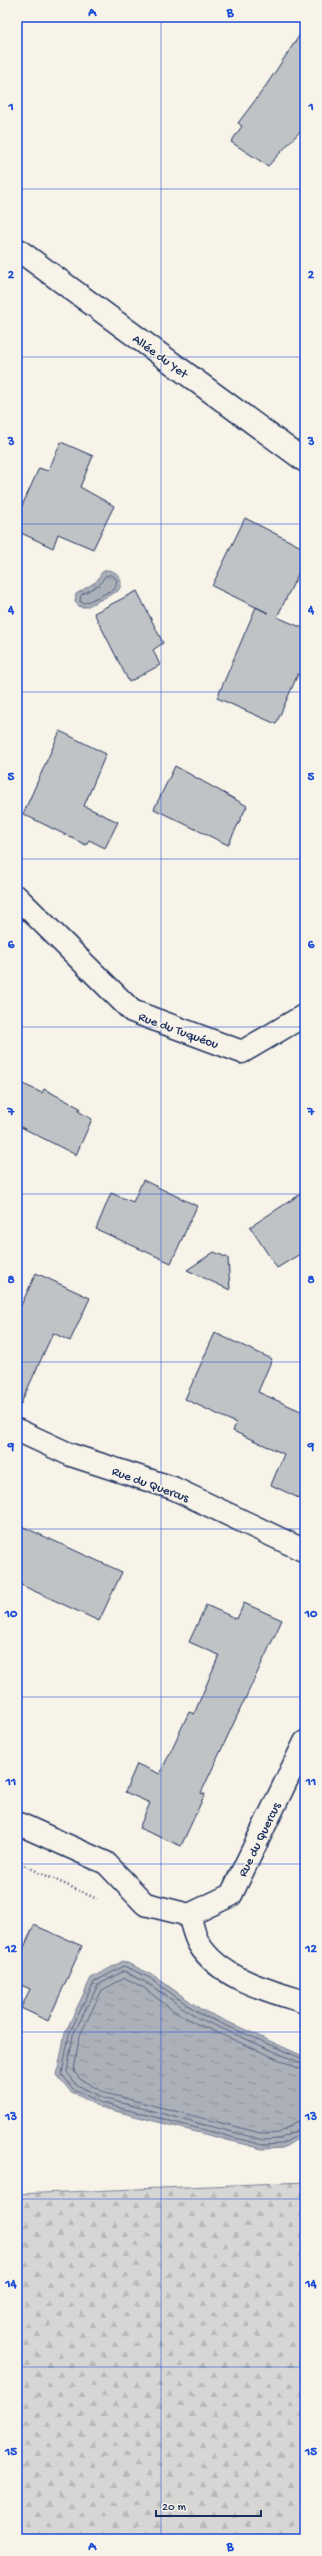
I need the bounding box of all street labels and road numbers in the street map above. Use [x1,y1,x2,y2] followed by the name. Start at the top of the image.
[129,332,191,383] street label: Allée du Yet
[136,1010,220,1053] street label: Rue du Tuquéou
[110,1464,192,1507] street label: Rue du Quercus
[236,1799,285,1880] street label: Rue du Quercus

